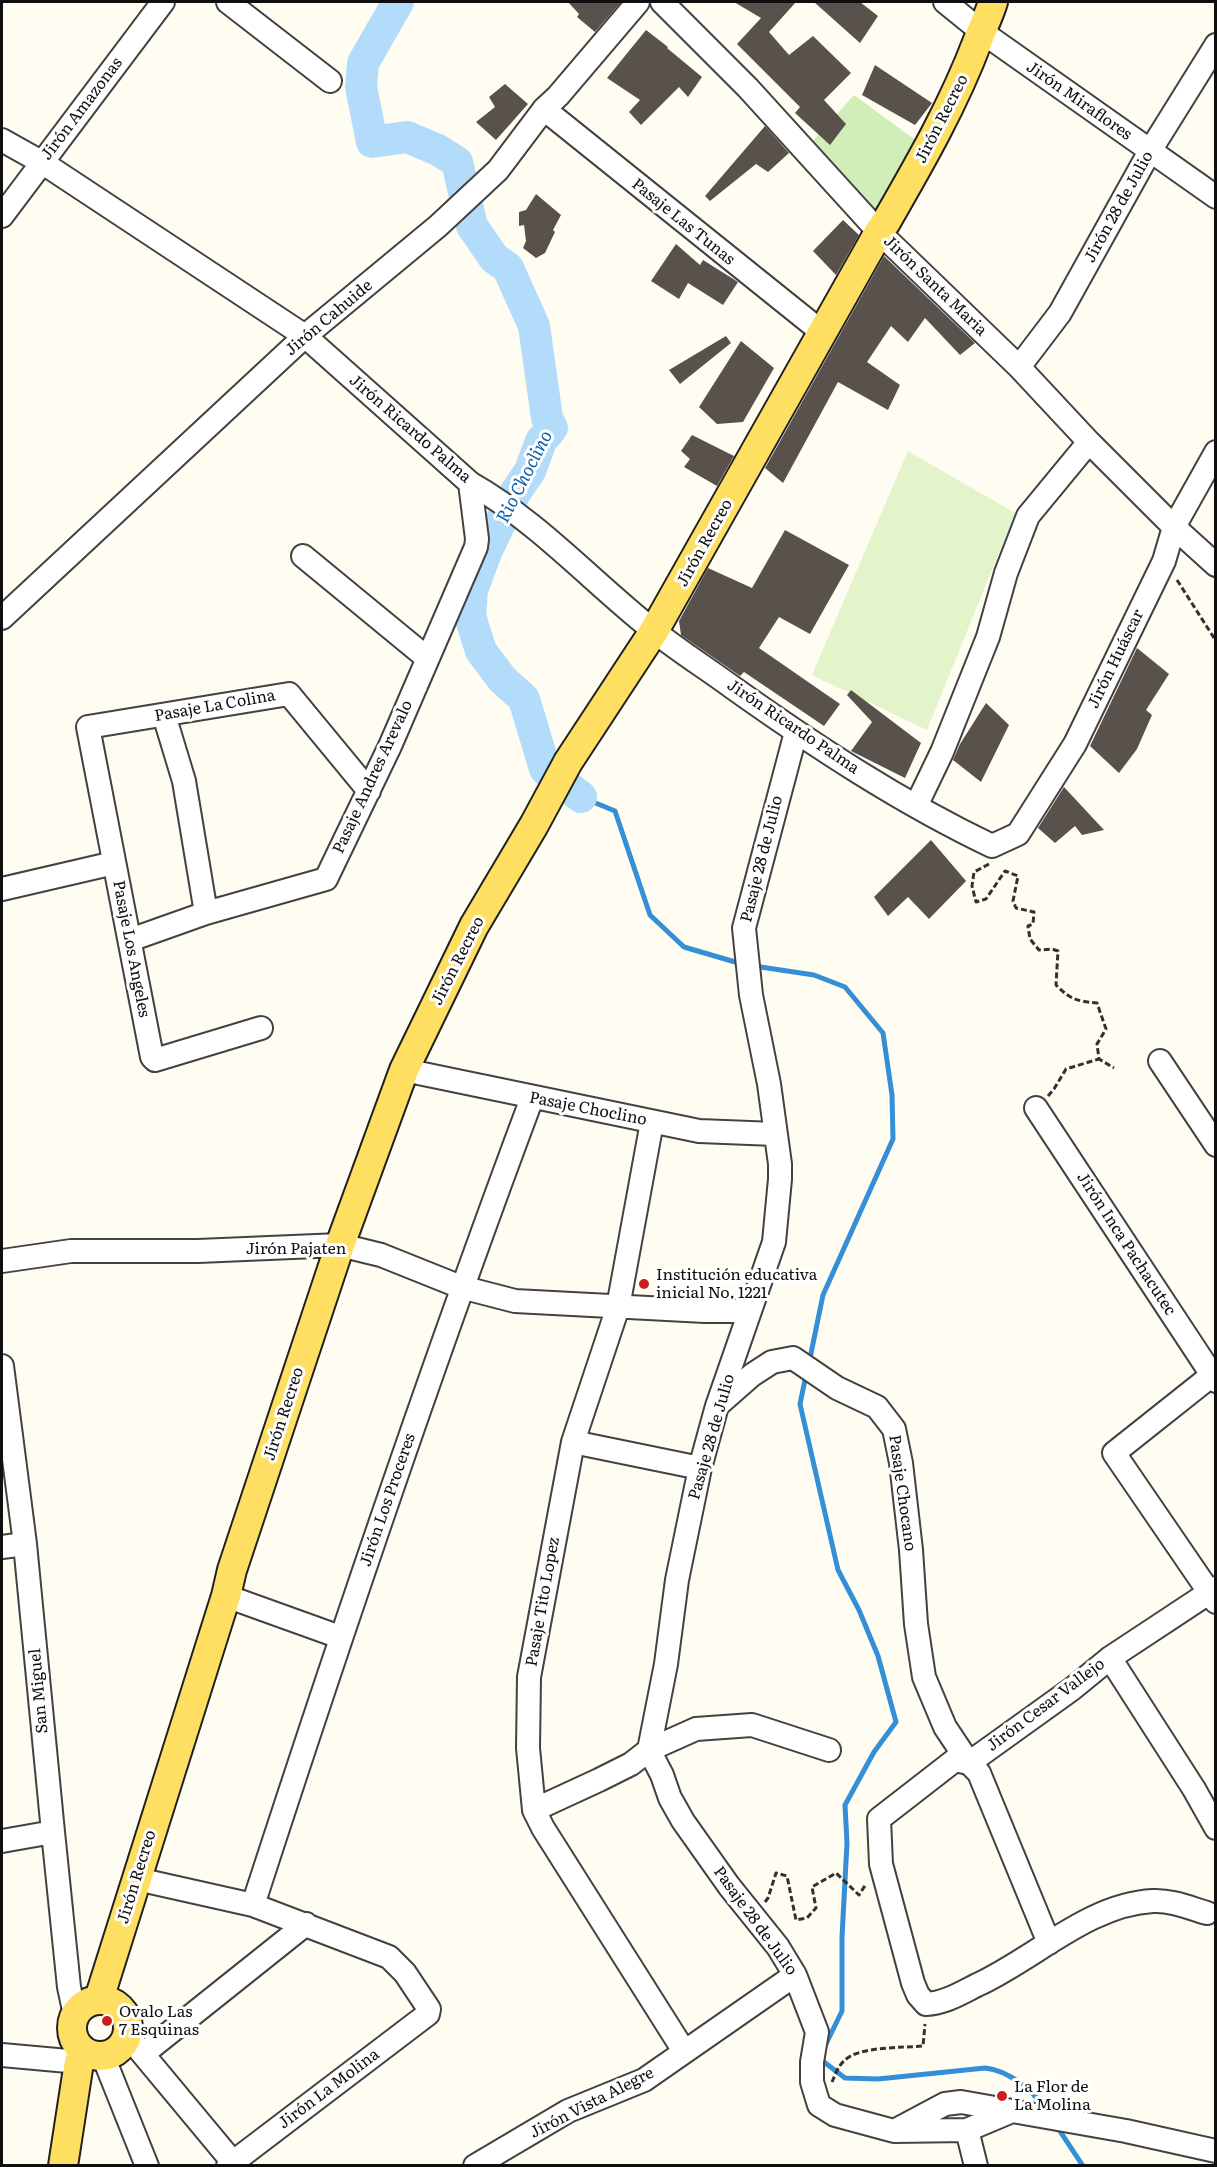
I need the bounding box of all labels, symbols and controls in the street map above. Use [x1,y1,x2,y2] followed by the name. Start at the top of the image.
[37,54,127,164] street label: Jirón Amazonas
[1023,57,1135,145] street label: Jirón Miraflores
[911,71,973,167] street label: Jirón Recreo
[1080,148,1158,266] street label: Jirón 28 de Julio
[628,175,738,269] street label: Pasaje Las Tunas
[879,232,991,340] street label: Jirón Santa Maria
[282,276,376,360] street label: Jirón Cahuide
[345,371,475,487] street label: Jirón Ricardo Palma
[493,427,557,527] water label: Rio Choclino
[673,496,737,590] street label: Jirón Recreo
[1084,606,1148,712] street label: Jirón Huáscar
[723,676,863,778] street label: Jirón Ricardo Palma
[153,686,277,726] street label: Pasaje La Colina
[329,697,417,857] street label: Pasaje Andres Arevalo
[737,794,787,924] street label: Pasaje 28 de Julio
[108,879,154,1019] street label: Pasaje Los Angeles
[427,913,489,1009] street label: Jirón Recreo
[528,1088,648,1130] street label: Pasaje Choclino
[1072,1169,1180,1319] street label: Jirón Inca Pachacutec
[246,1239,346,1259] street label: Jirón Pajaten
[656,1265,817,1303] place label: Institución educativa inicial No. 1221
[637,1277,651,1291] marker: Institución educativa inicial No. 1221
[260,1365,308,1463] street label: Jirón Recreo
[685,1372,739,1502] street label: Pasaje 28 de Julio
[356,1431,420,1569] street label: Jirón Los Proceres
[884,1434,920,1552] street label: Pasaje Chocano
[522,1536,564,1668] street label: Pasaje Tito Lopez
[26,1648,52,1734] street label: San Miguel
[983,1654,1109,1756] street label: Jirón Cesar Vallejo
[114,1828,160,1926] street label: Jirón Recreo
[709,1863,801,1979] street label: Pasaje 28 de Julio
[119,2002,199,2040] place label: Ovalo Las 7 Esquinas
[100,2014,114,2028] marker: Ovalo Las 7 Esquinas
[275,2045,383,2133] street label: Jirón La Molina
[527,2063,657,2143] street label: Jirón Vista Alegre
[1014,2077,1091,2115] place label: La Flor de La Molina
[995,2089,1009,2103] marker: La Flor de La Molina

